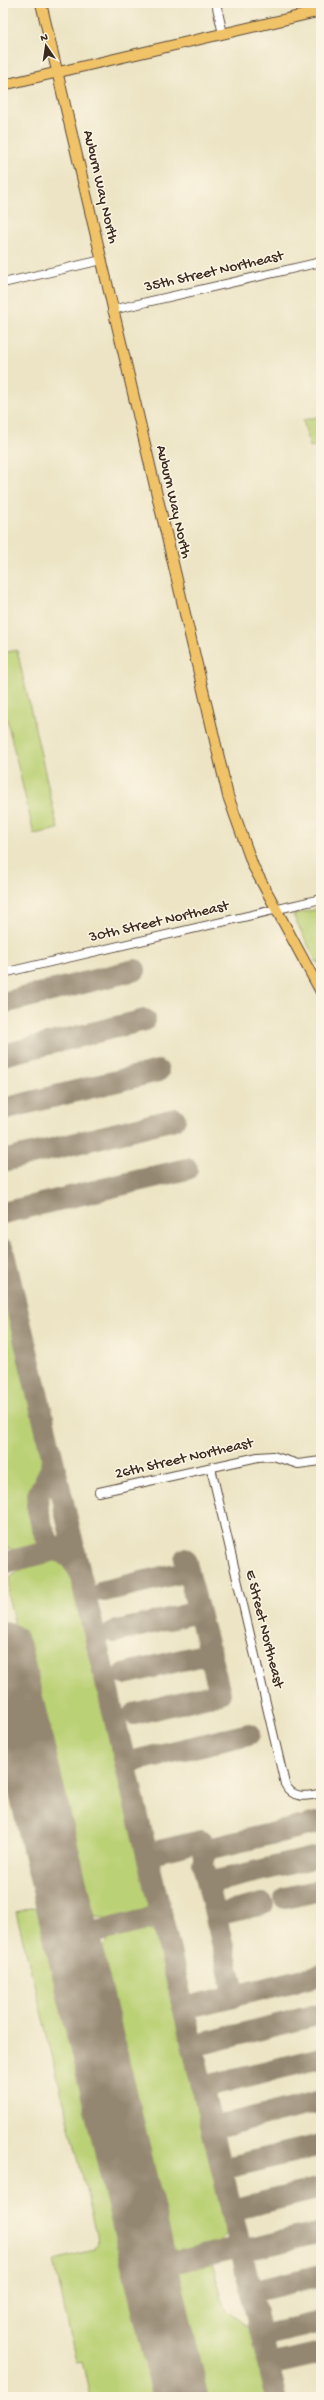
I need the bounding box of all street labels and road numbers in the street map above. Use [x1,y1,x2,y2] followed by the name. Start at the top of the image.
[78,129,122,245] street label: Auburn Way North
[142,247,287,297] street label: 35th Street Northeast
[151,444,195,560] street label: Auburn Way North
[87,897,232,947] street label: 30th Street Northeast
[113,1434,257,1484] street label: 26th Street Northeast
[241,1568,288,1692] street label: E Street Northeast

